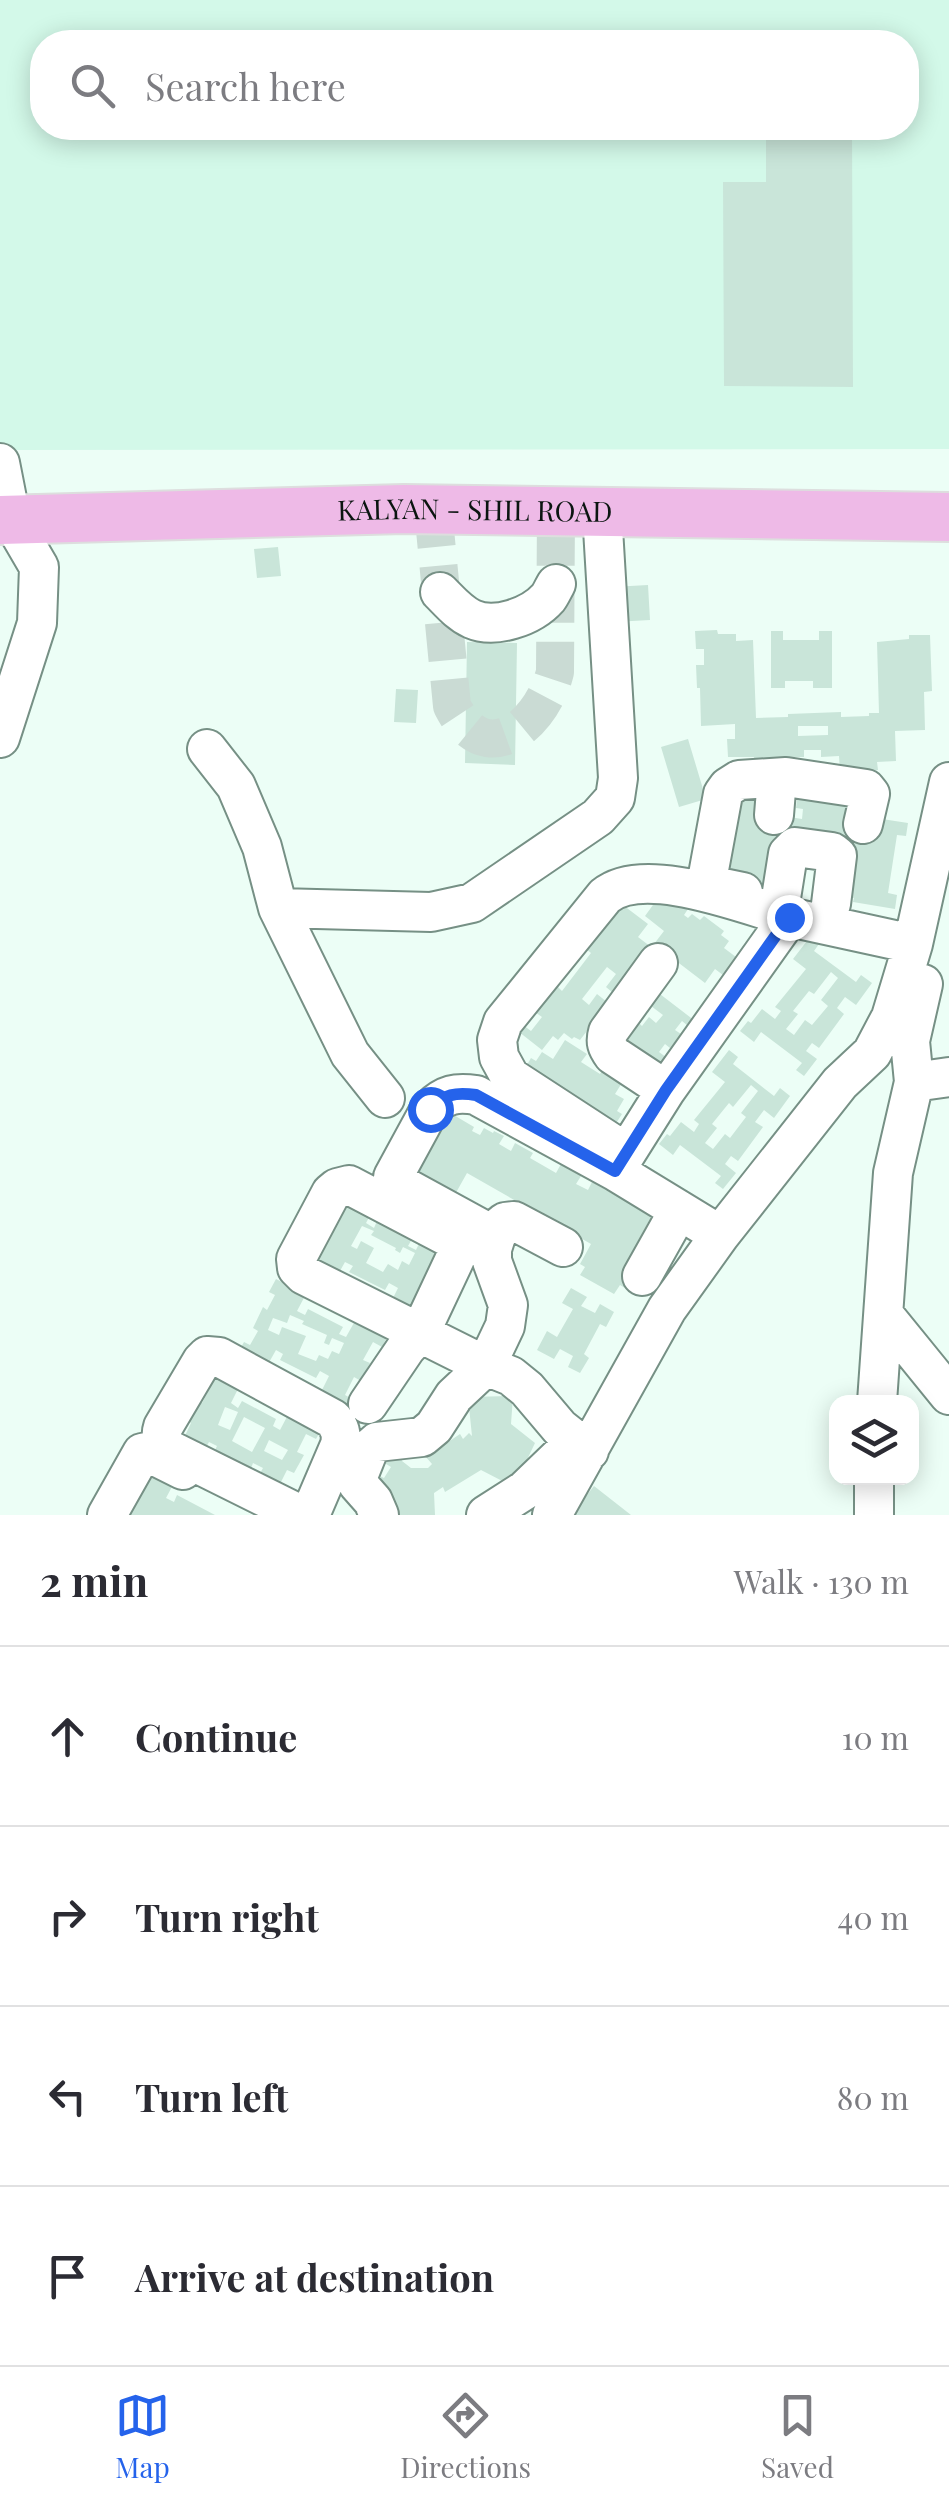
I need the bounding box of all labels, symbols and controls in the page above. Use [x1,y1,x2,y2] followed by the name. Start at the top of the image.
[30,30,919,140] search box
[65,58,120,113] icon: search
[145,60,346,111] text: Search here
[337,489,613,529] street label: KALYAN - SHIL ROAD
[767,895,813,941] route end
[408,1087,454,1133] route start
[829,1395,919,1485] map controls
[829,1395,919,1485] button: layers
[40,1552,148,1608] text: 2 min
[734,1559,909,1602] text: Walk · 130 m
[40,1709,95,1764] icon: ahead
[135,1711,297,1762] text: Continue
[842,1715,909,1758] text: 10 m
[40,1889,95,1944] icon: right
[135,1891,319,1942] text: Turn right
[838,1895,909,1938] text: 40 m
[40,2069,95,2124] icon: left
[135,2071,288,2122] text: Turn left
[837,2075,909,2118] text: 80 m
[40,2249,95,2304] icon: arrive
[135,2251,494,2302] text: Arrive at destination
[115,2388,170,2485] tab: Map
[400,2388,531,2485] tab: Directions
[761,2388,834,2485] tab: Saved

